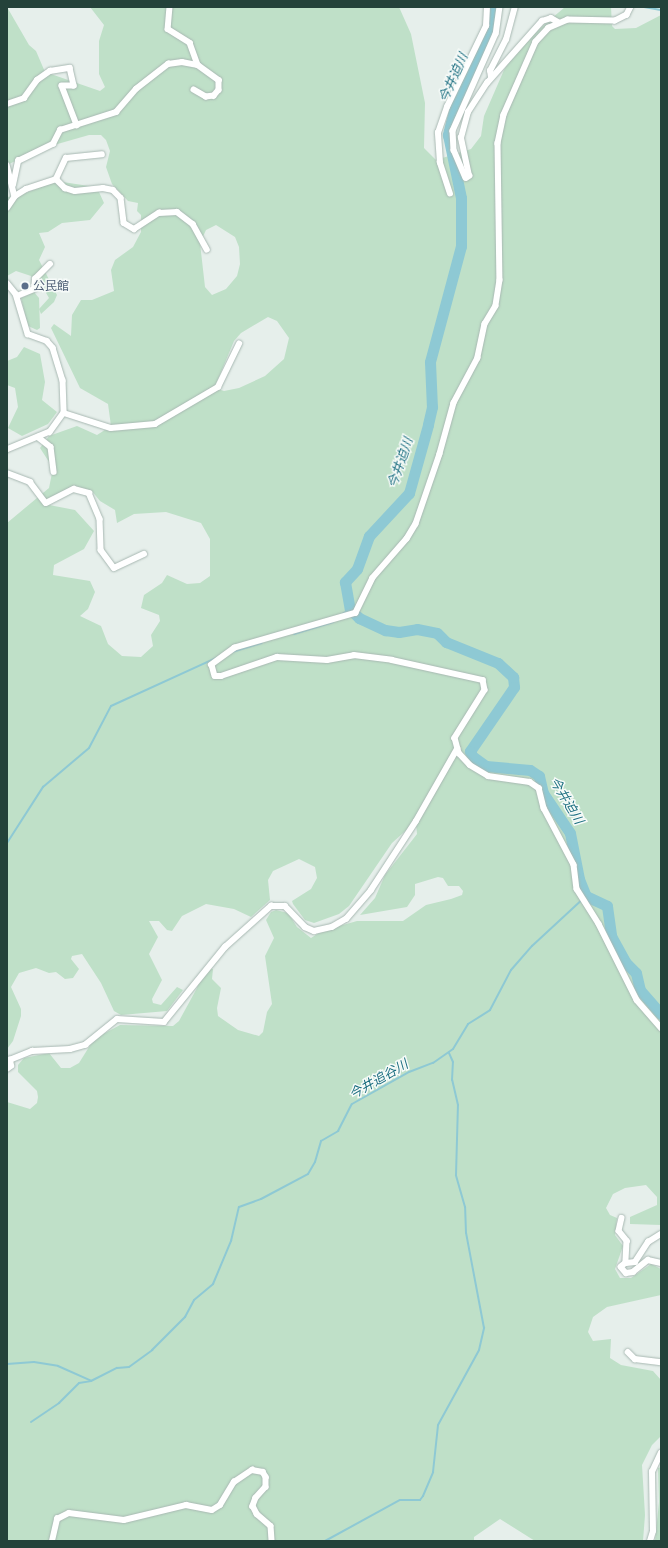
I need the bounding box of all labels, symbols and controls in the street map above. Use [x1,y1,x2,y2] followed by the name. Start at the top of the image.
[436,51,472,105] water label: 今井迫川
[33,279,69,293] place label: 公民館
[20,281,30,291] marker: 公民館
[385,436,417,490] water label: 今井迫川
[546,775,586,827] water label: 今井迫川
[347,1057,411,1103] water label: 今井追谷川

